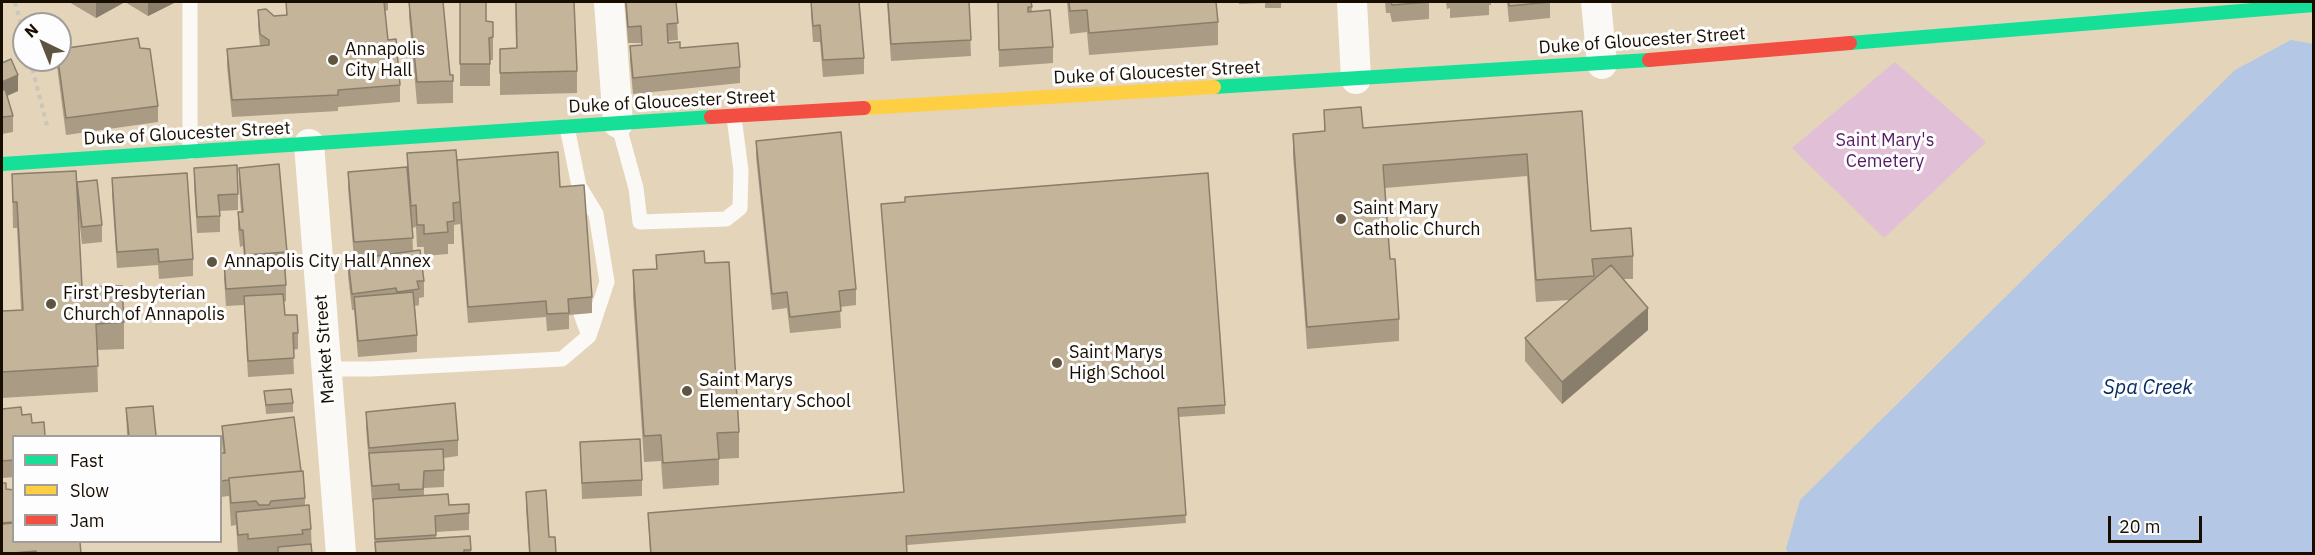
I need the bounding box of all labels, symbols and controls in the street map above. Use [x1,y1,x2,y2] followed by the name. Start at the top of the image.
[12,12,72,72] north arrow
[20,19,42,42] text: N
[1538,23,1746,59] street label: Duke of Gloucester Street
[345,39,425,82] place label: Annapolis City Hall
[326,53,340,67] marker: Annapolis City Hall
[1053,57,1261,89] street label: Duke of Gloucester Street
[568,86,776,118] street label: Duke of Gloucester Street
[83,118,291,150] street label: Duke of Gloucester Street
[1836,130,1934,172] park label: Saint Mary's Cemetery
[1353,198,1481,240] place label: Saint Mary Catholic Church
[1334,212,1348,226] marker: Saint Mary Catholic Church
[224,251,431,273] place label: Annapolis City Hall Annex
[205,255,219,269] marker: Annapolis City Hall Annex
[63,283,225,326] place label: First Presbyterian Church of Annapolis
[310,293,340,405] street label: Market Street
[44,297,58,311] marker: First Presbyterian Church of Annapolis
[1069,342,1165,385] place label: Saint Marys High School
[1050,356,1064,370] marker: Saint Marys High School
[699,370,851,412] place label: Saint Marys Elementary School
[2103,376,2193,400] water label: Spa Creek
[680,384,694,398] marker: Saint Marys Elementary School
[12,435,222,543] legend
[70,449,104,472] text: Fast
[70,479,109,502] text: Slow
[2111,504,2206,542] scale bar
[70,509,105,532] text: Jam
[2119,515,2161,538] text: 20 m

